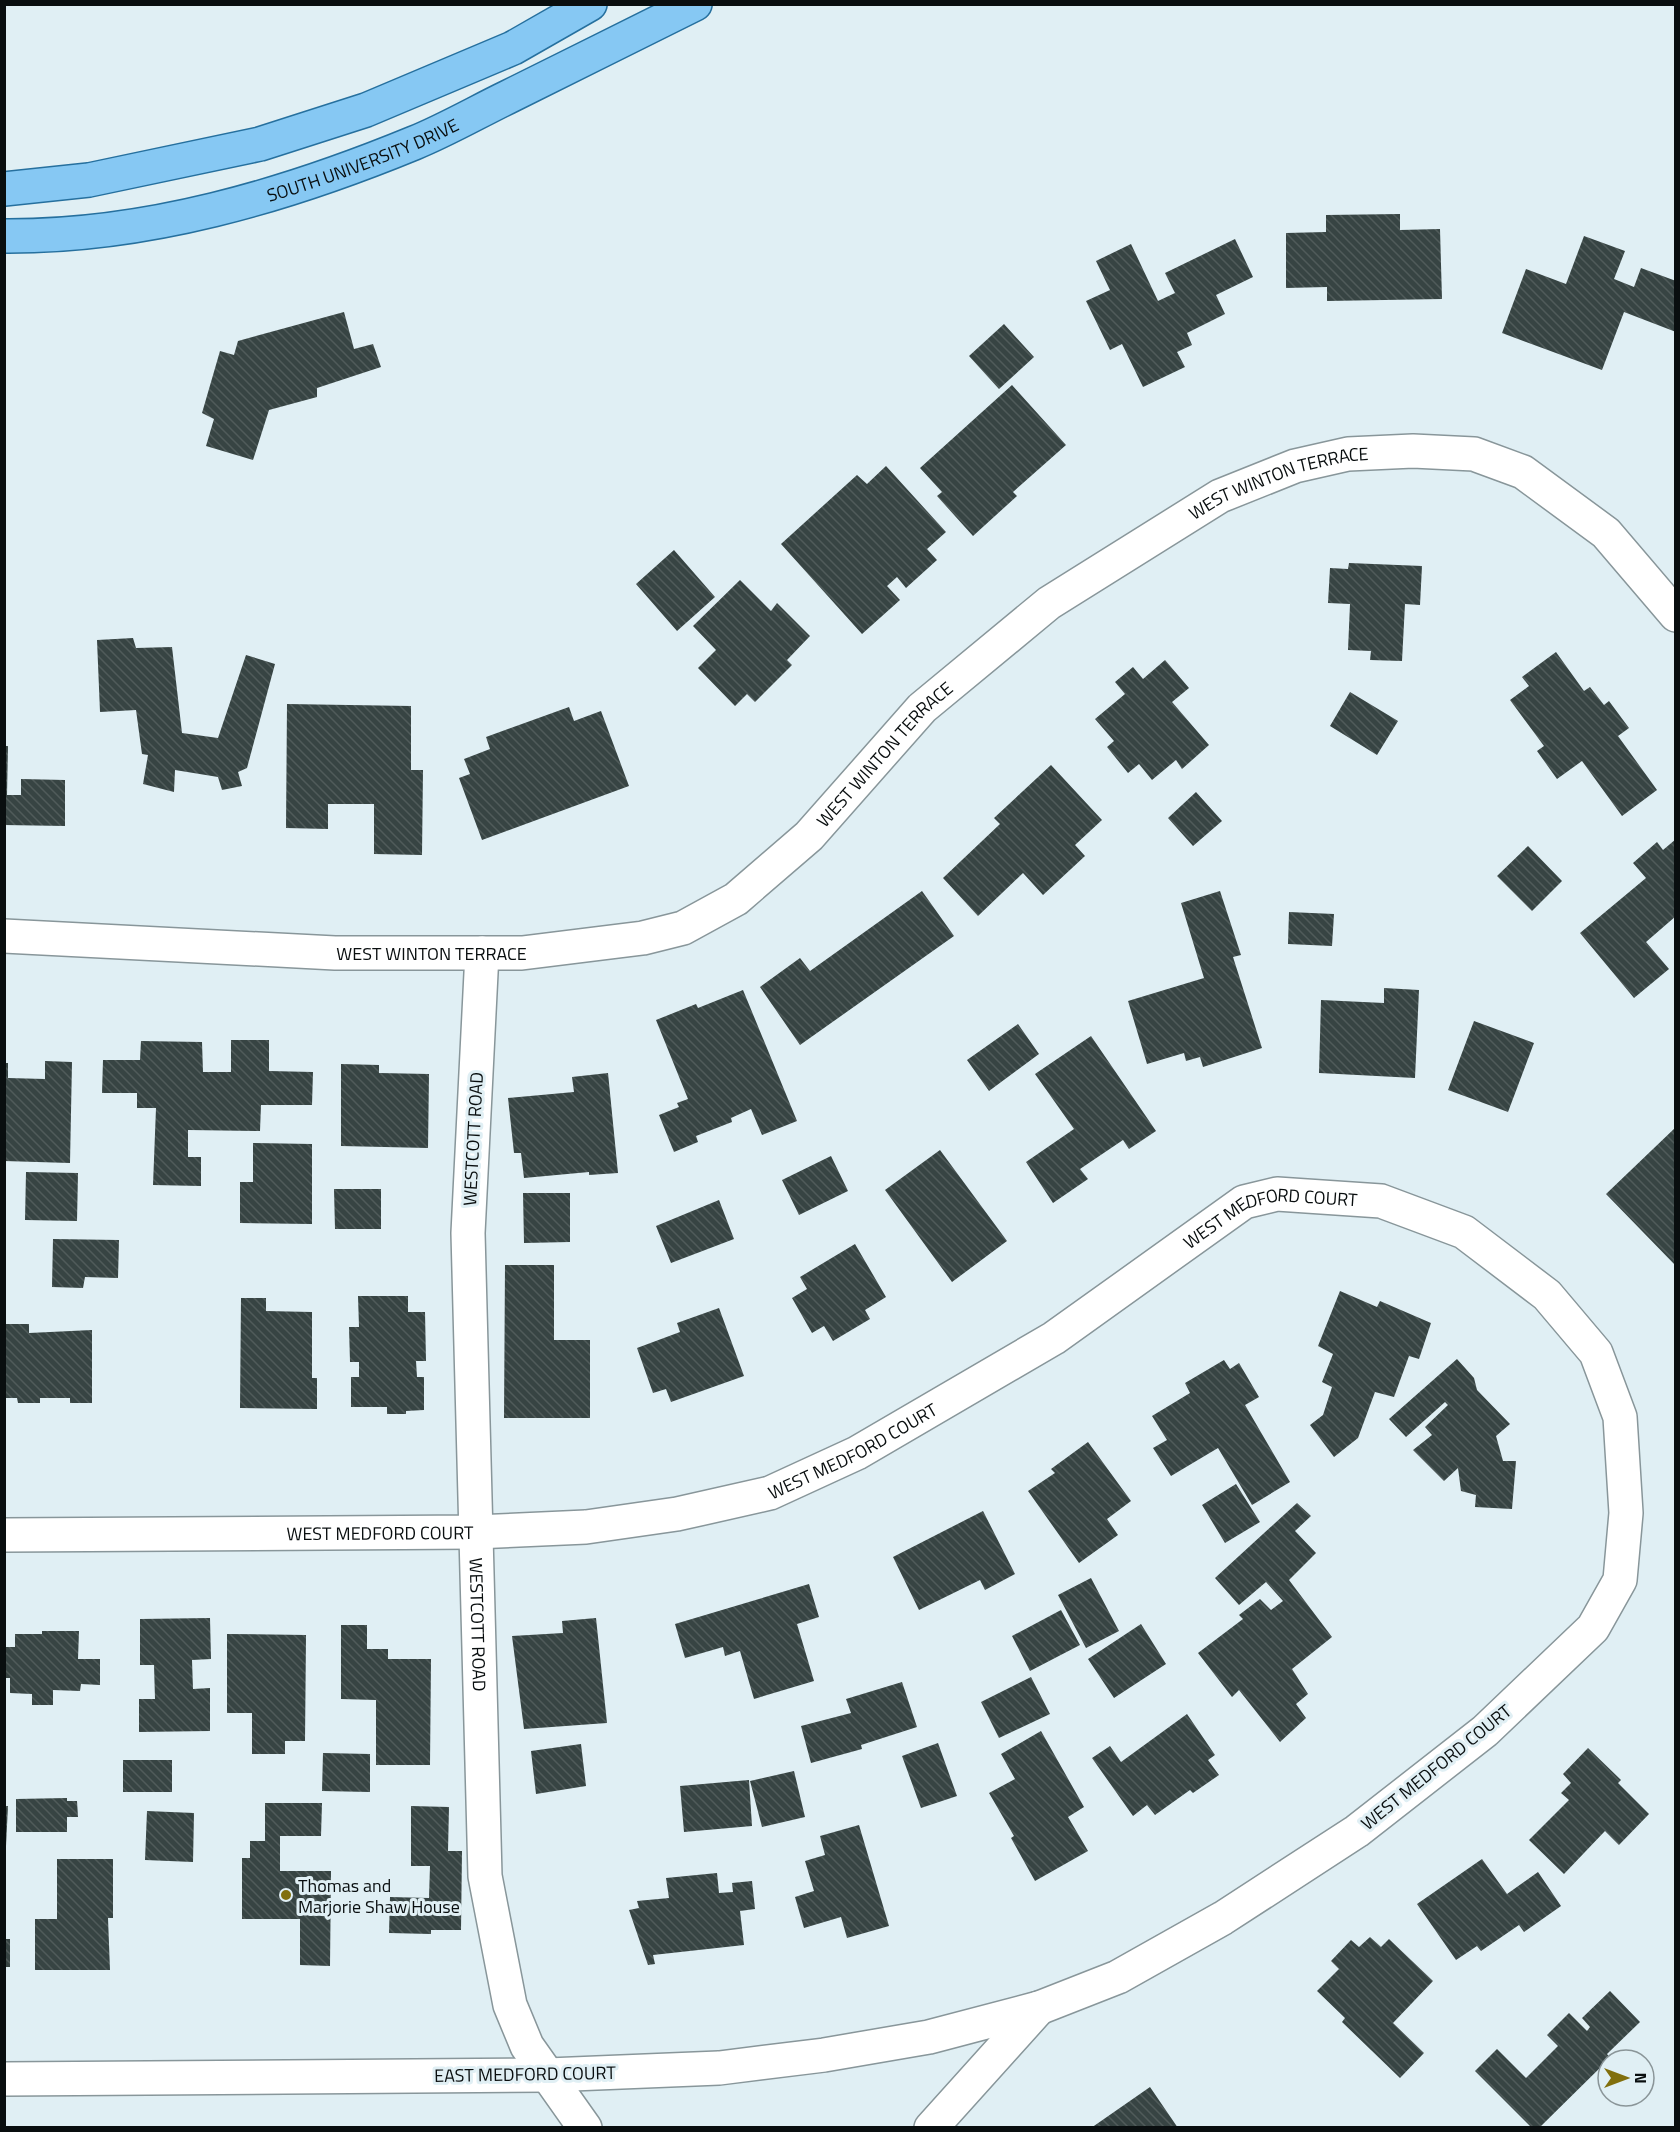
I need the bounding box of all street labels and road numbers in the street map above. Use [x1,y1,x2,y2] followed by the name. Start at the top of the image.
[263,111,463,208] street label: SOUTH UNIVERSITY DRIVE
[1183,440,1369,526] street label: WEST WINTON TERRACE
[810,675,958,833] street label: WEST WINTON TERRACE
[336,940,527,967] street label: WEST WINTON TERRACE
[456,1071,490,1207] street label: WESTCOTT ROAD
[1177,1181,1359,1255] street label: WEST MEDFORD COURT
[763,1395,942,1506] street label: WEST MEDFORD COURT
[286,1519,474,1547] street label: WEST MEDFORD COURT
[463,1557,494,1692] street label: WESTCOTT ROAD
[1355,1697,1518,1836] street label: WEST MEDFORD COURT
[434,2059,617,2089] street label: EAST MEDFORD COURT

